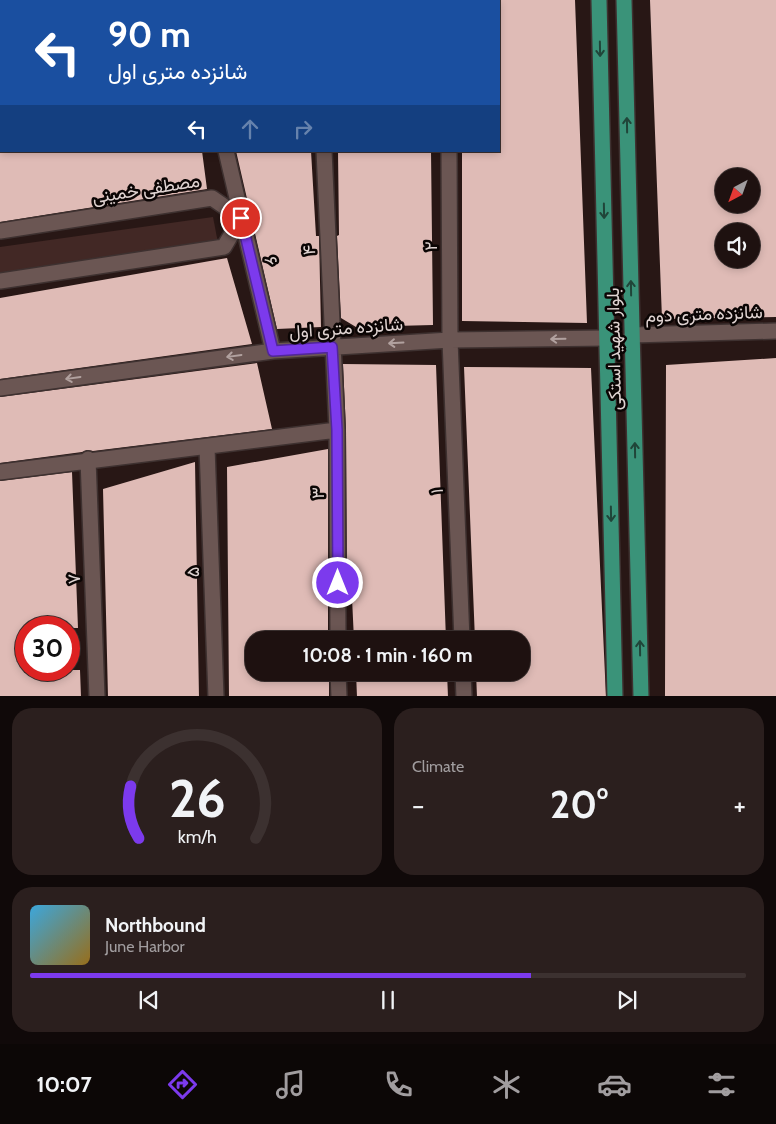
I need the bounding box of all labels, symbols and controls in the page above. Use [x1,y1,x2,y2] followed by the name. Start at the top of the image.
[108,13,191,56] text: 90 m
[25,20,90,85] icon: left
[596,40,605,56] one-way arrow
[108,58,247,85] text: شانزده متری اول
[183,115,211,143] icon: left
[236,115,264,143] icon: ahead
[289,115,317,143] icon: right
[623,118,632,134] one-way arrow
[715,168,760,212] north arrow
[715,168,760,268] map controls
[91,170,201,208] street label: مصطفی خمینی
[220,197,262,239] pin
[599,202,609,219] one-way arrow
[227,204,255,232] icon: arrive
[715,223,760,268] button: sound
[420,241,442,251] street label: ۲
[298,244,320,256] street label: ۴
[259,254,283,268] street label: ۶
[626,280,636,296] one-way arrow
[602,287,626,411] street label: بلوار شهید استکی
[645,301,763,328] street label: شانزده متری دوم
[288,313,404,343] street label: شانزده متری اول
[550,334,566,344] one-way arrow
[388,339,404,348] one-way arrow
[226,351,242,361] one-way arrow
[65,373,81,383] one-way arrow
[630,443,640,459] one-way arrow
[307,487,329,499] street label: ۳
[426,488,448,494] street label: ۱
[606,505,616,521] one-way arrow
[311,556,363,608] position arrow
[182,566,204,578] street label: ۵
[63,573,85,585] street label: ۷
[15,616,80,681] speed limit sign: 30
[635,640,644,656] one-way arrow
[302,644,473,667] text: 10:08 · 1 min · 160 m
[412,757,464,776] text: Climate
[169,767,225,830] text: 26
[550,781,608,828] text: 20°
[412,788,424,822] text: −
[734,788,746,822] text: +
[177,826,217,847] text: km/h
[105,914,206,937] text: Northbound
[105,937,185,956] text: June Harbor
[135,986,163,1014] icon: previous
[374,986,402,1014] icon: pause
[613,986,641,1014] icon: next
[165,1067,200,1102] icon: directions
[273,1067,308,1102] icon: music
[381,1067,416,1102] icon: phone
[489,1067,524,1102] icon: climate
[597,1067,632,1102] icon: car
[704,1067,739,1102] icon: filters
[36,1071,92,1098] text: 10:07

